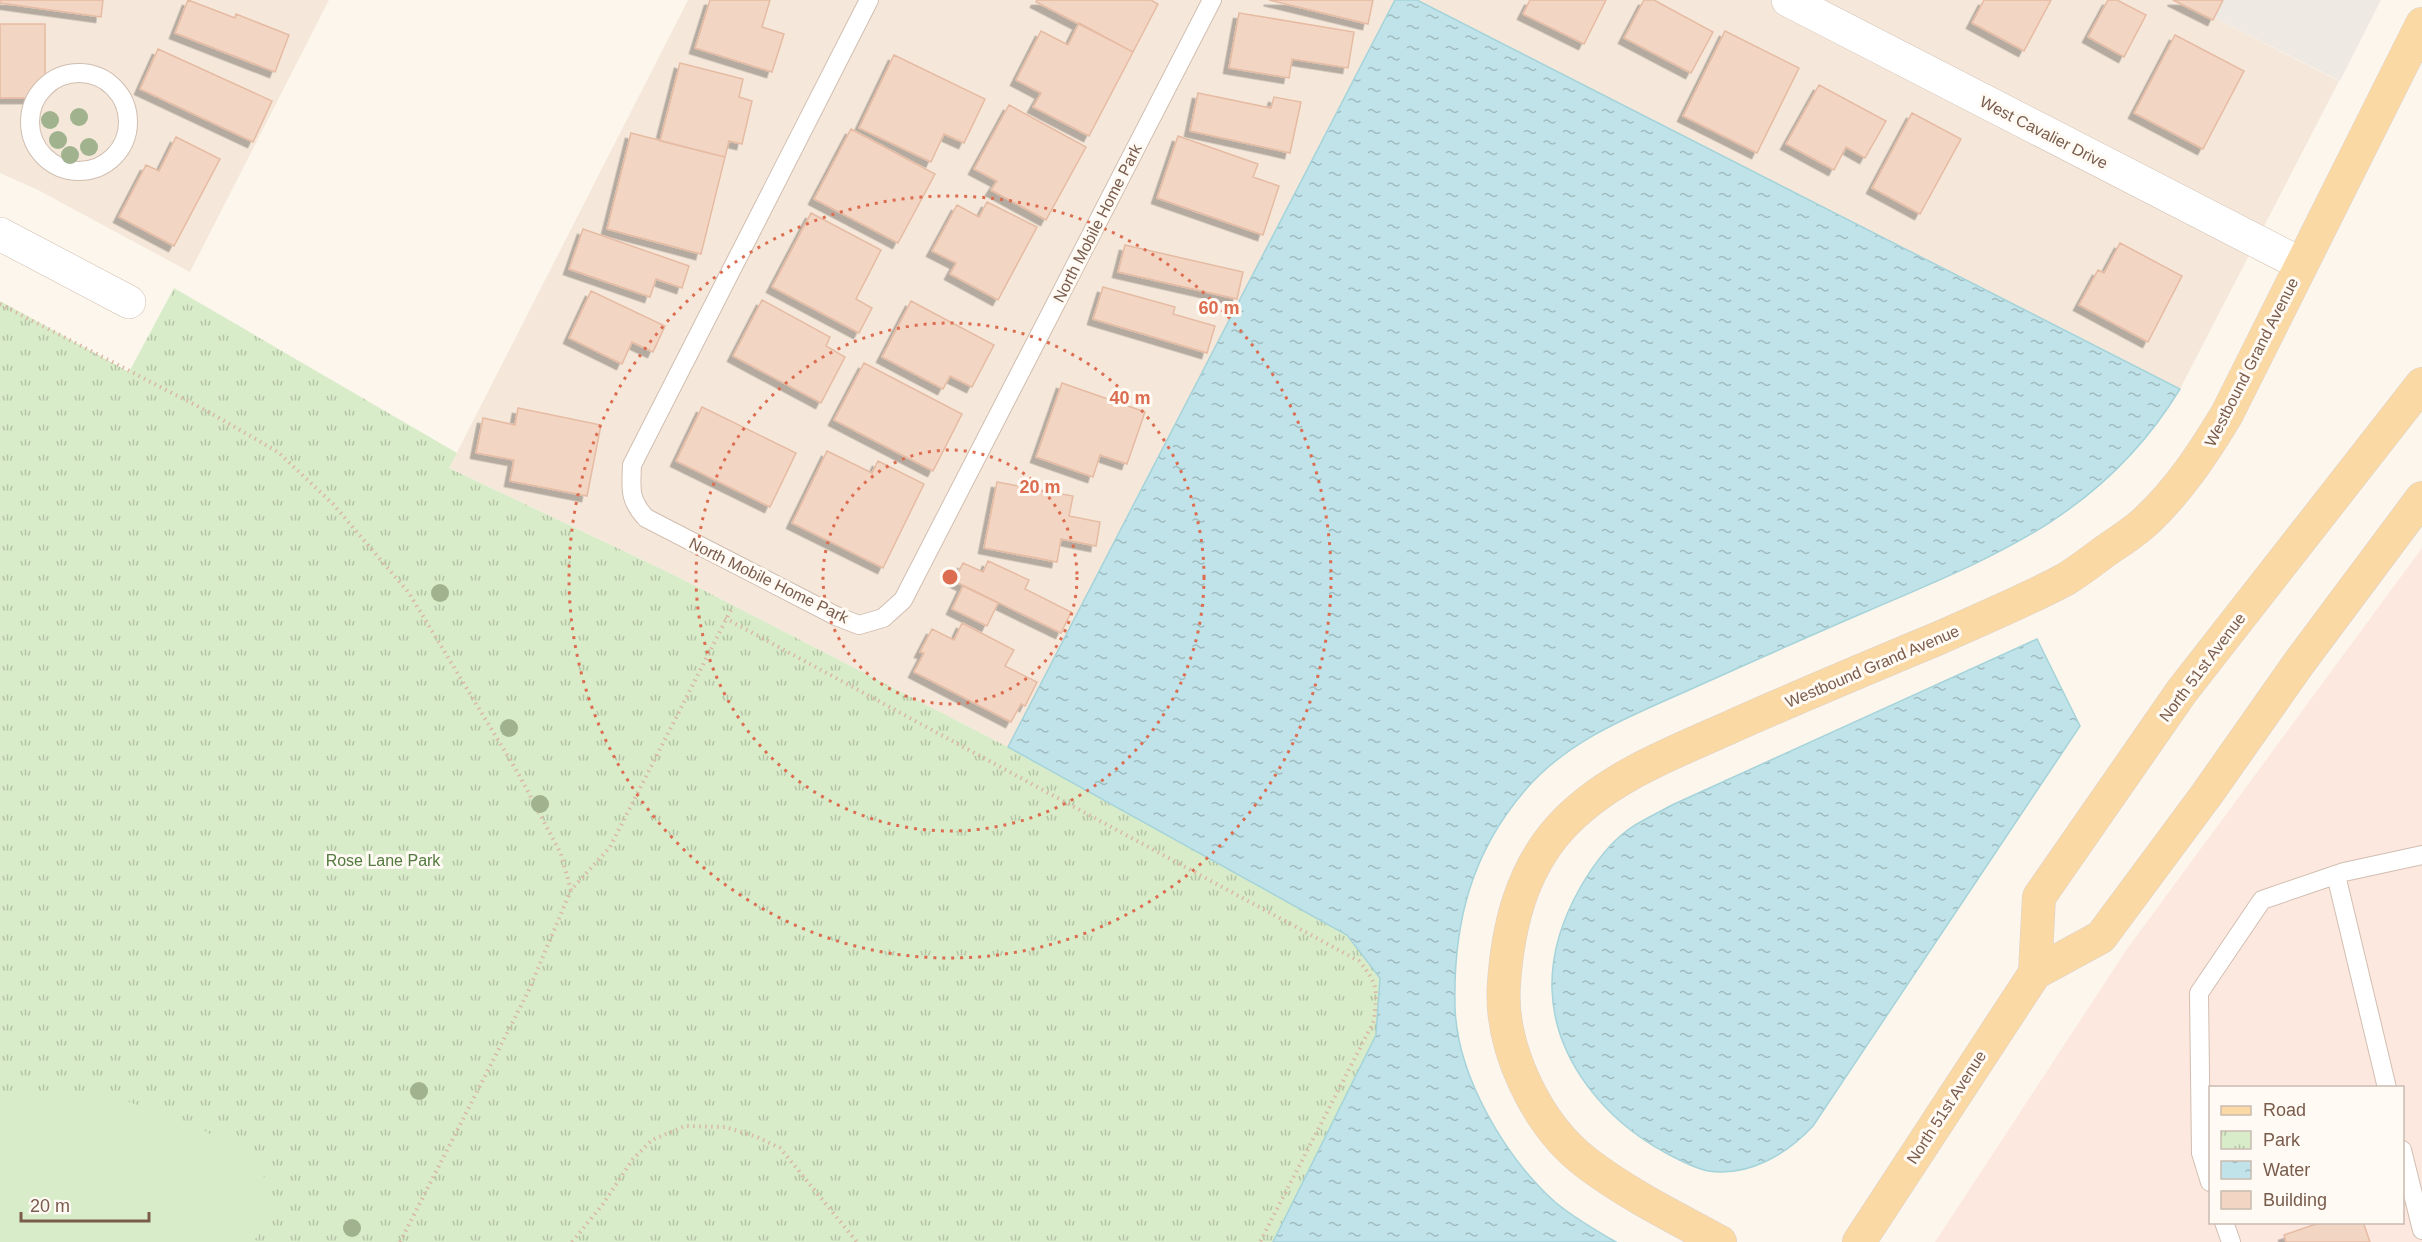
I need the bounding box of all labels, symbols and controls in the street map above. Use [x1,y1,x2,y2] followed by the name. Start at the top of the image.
[1977,93,2111,172] street label: West Cavalier Drive
[1050,140,1145,305] street label: North Mobile Home Park
[2201,275,2302,449] street label: Westbound Grand Avenue
[1198,298,1240,318] text: 60 m
[1109,388,1151,408] text: 40 m
[1019,477,1061,497] text: 20 m
[686,534,852,627] street label: North Mobile Home Park
[940,567,960,587] centre of rings
[2156,610,2249,725] street label: North 51st Avenue
[1783,622,1962,711] street label: Westbound Grand Avenue
[326,852,441,869] park label: Rose Lane Park
[1904,1047,1989,1167] street label: North 51st Avenue
[2209,1086,2404,1224] legend
[2263,1100,2306,1120] text: Road
[2263,1130,2301,1150] text: Park
[2263,1160,2310,1180] text: Water
[21,1185,148,1223] scale bar
[2263,1190,2327,1210] text: Building
[30,1196,70,1216] text: 20 m

